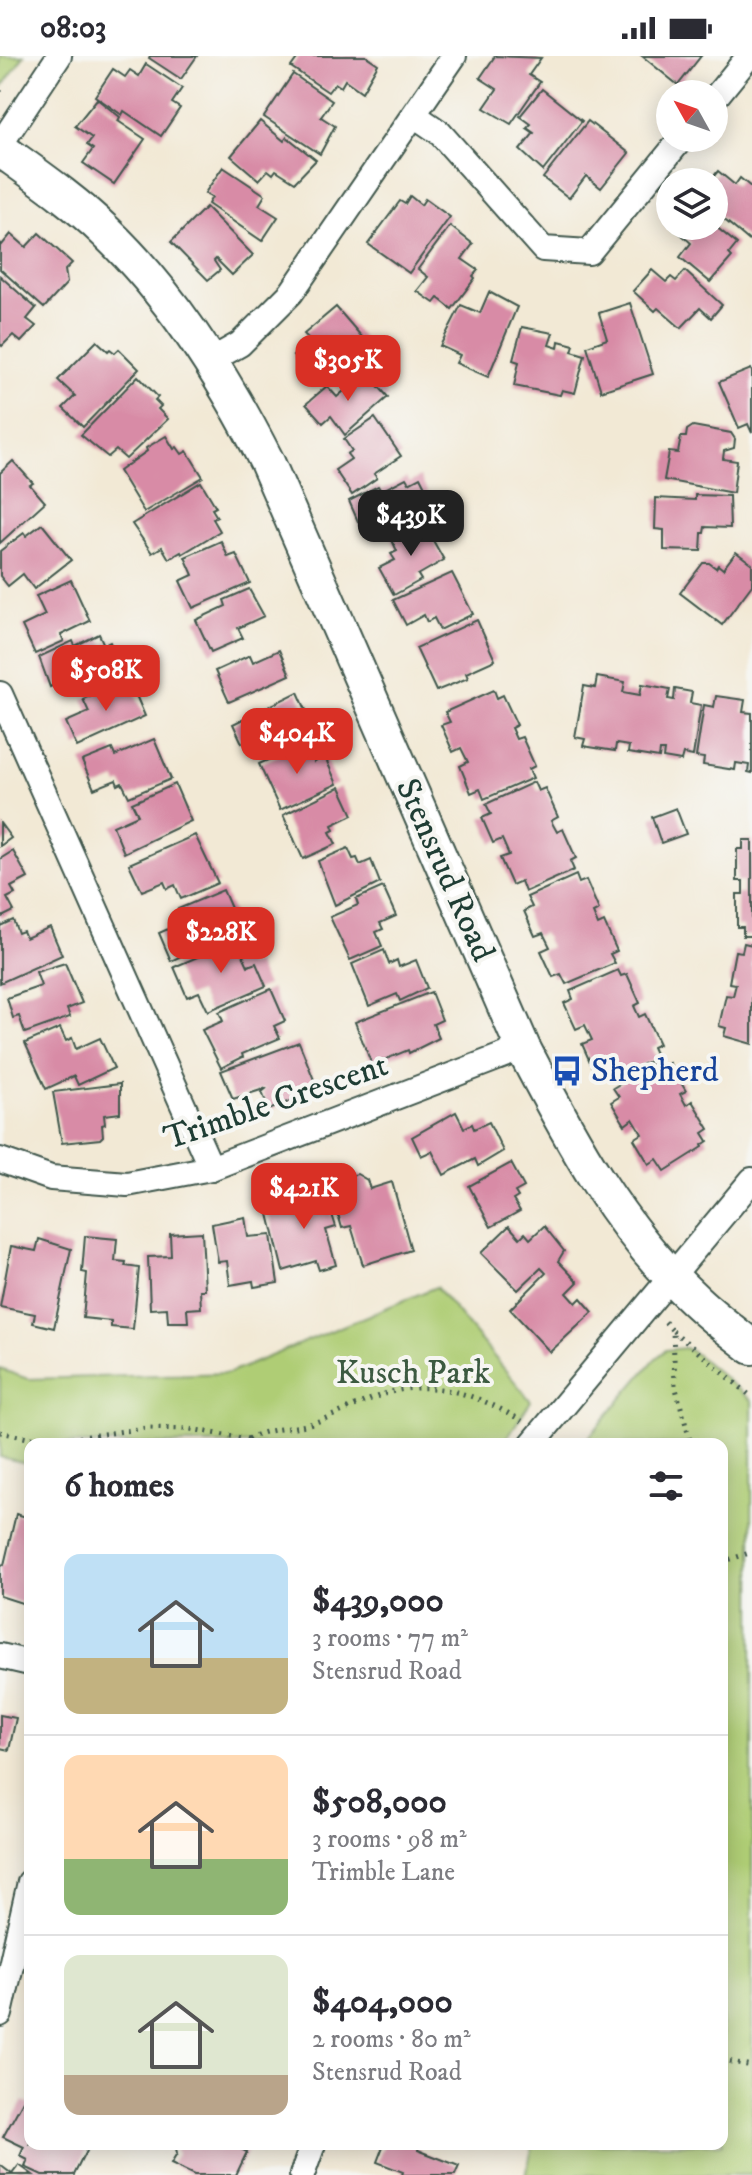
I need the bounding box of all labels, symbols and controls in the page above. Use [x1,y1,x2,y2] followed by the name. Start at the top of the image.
[40,10,106,47] text: 08:03
[656,80,728,152] north arrow
[656,80,728,240] map controls
[656,168,728,240] button: layers
[292,335,404,403] pin: $305K
[313,344,383,377] text: $305K
[355,490,467,558] pin: $439K
[376,499,446,532] text: $439K
[50,645,162,713] pin: $508K
[70,654,142,687] text: $508K
[241,708,353,776] pin: $404K
[259,717,335,750] text: $404K
[386,772,504,968] street label: Stensrud Road
[165,907,277,975] pin: $228K
[185,916,257,949] text: $228K
[159,1044,394,1160] street label: Trimble Crescent
[591,1050,719,1092] place label: Shepherd
[550,1054,584,1088] bus stop icon: Shepherd
[248,1163,360,1231] pin: $421K
[269,1172,339,1205] text: $421K
[336,1352,490,1394] park label: Kusch Park
[644,1464,688,1508] icon: filters
[64,1465,174,1507] text: 6 homes
[312,1580,444,1622] text: $439,000
[128,1586,224,1682] icon: home
[312,1622,468,1655] text: 3 rooms · 77 m²
[312,1655,462,1688] text: Stensrud Road
[312,1781,447,1823] text: $508,000
[128,1787,224,1883] icon: home
[312,1823,467,1856] text: 3 rooms · 98 m²
[312,1856,455,1889] text: Trimble Lane
[312,1981,453,2023] text: $404,000
[128,1987,224,2083] icon: home
[312,2023,471,2056] text: 2 rooms · 80 m²
[312,2056,462,2089] text: Stensrud Road

